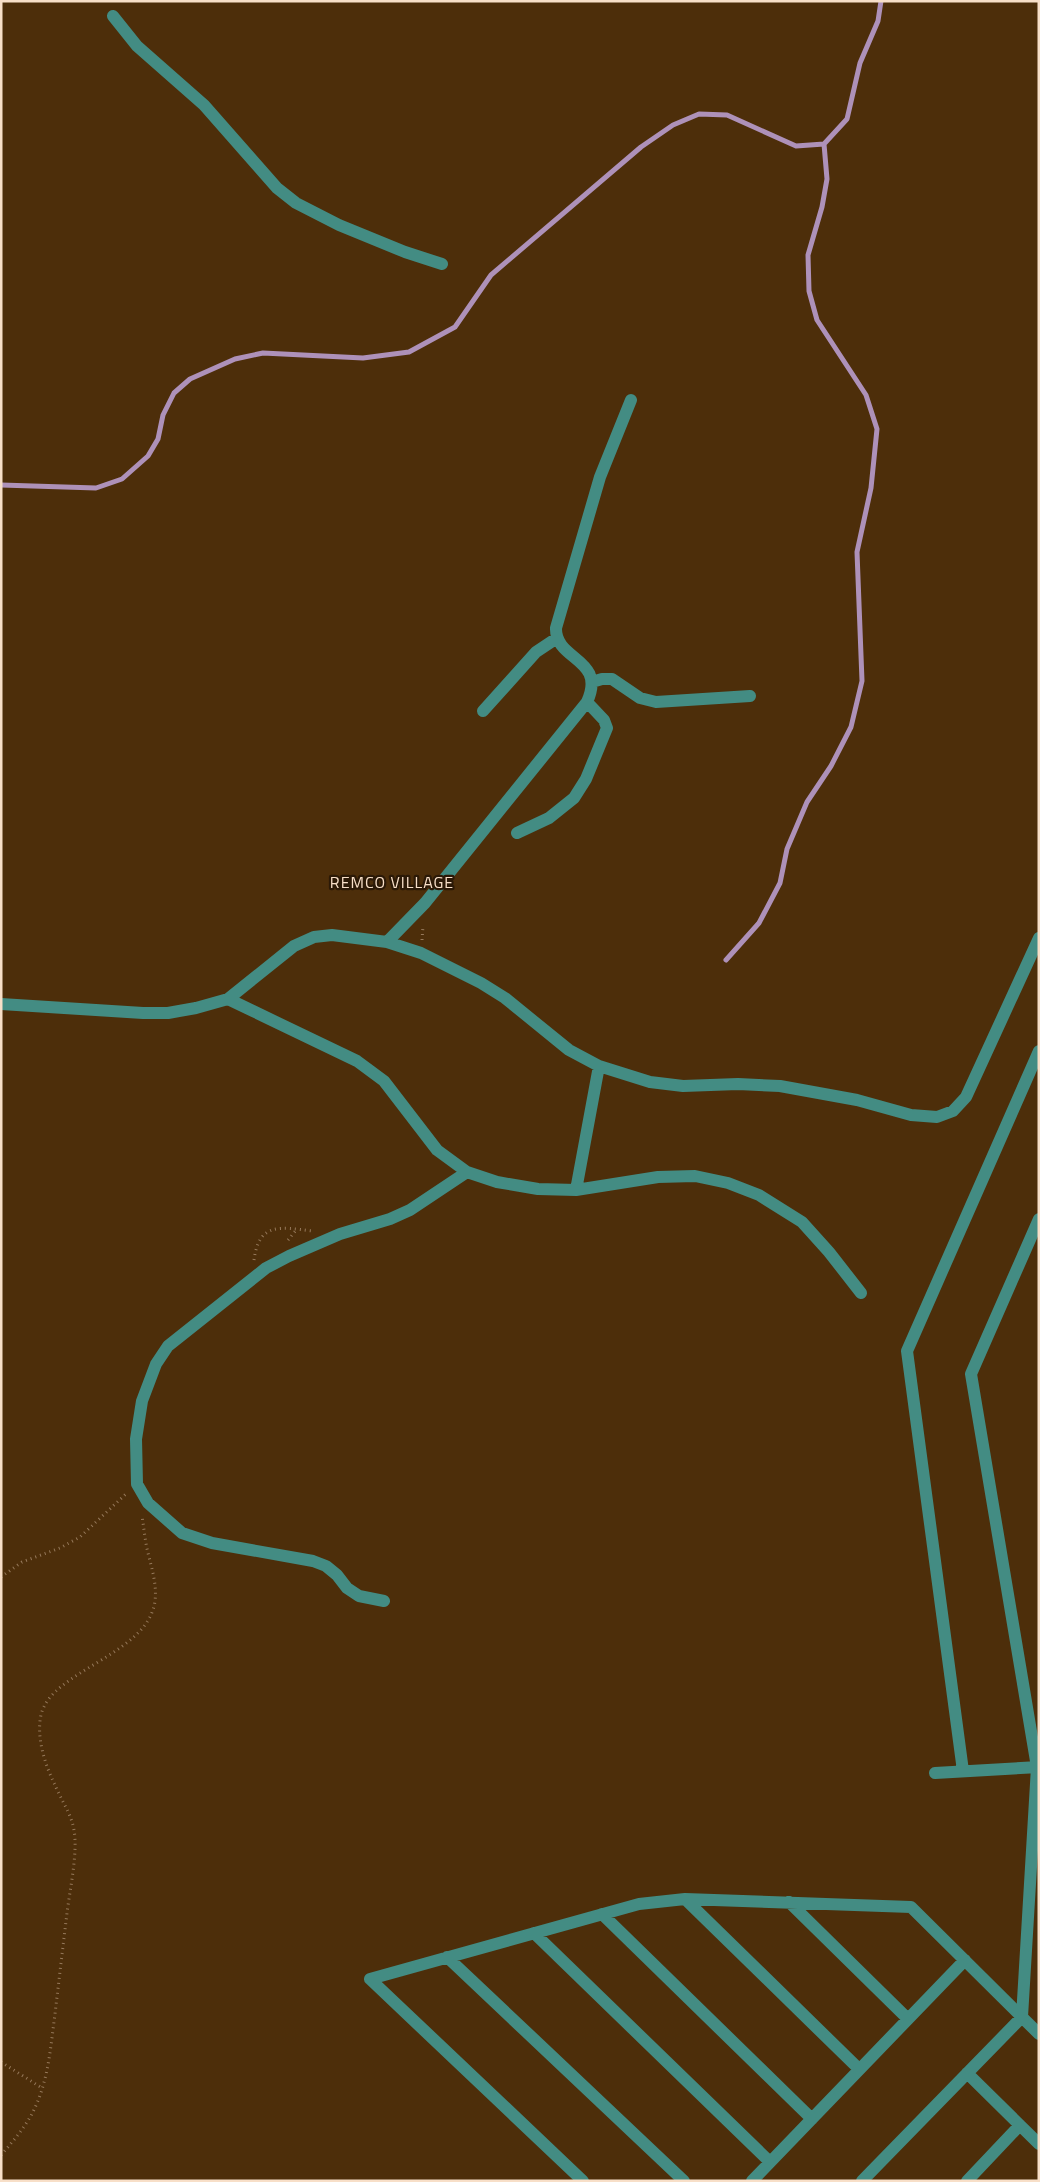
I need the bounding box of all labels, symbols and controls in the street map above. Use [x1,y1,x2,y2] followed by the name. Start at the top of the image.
[330,870,454,894] district label: REMCO VILLAGE

